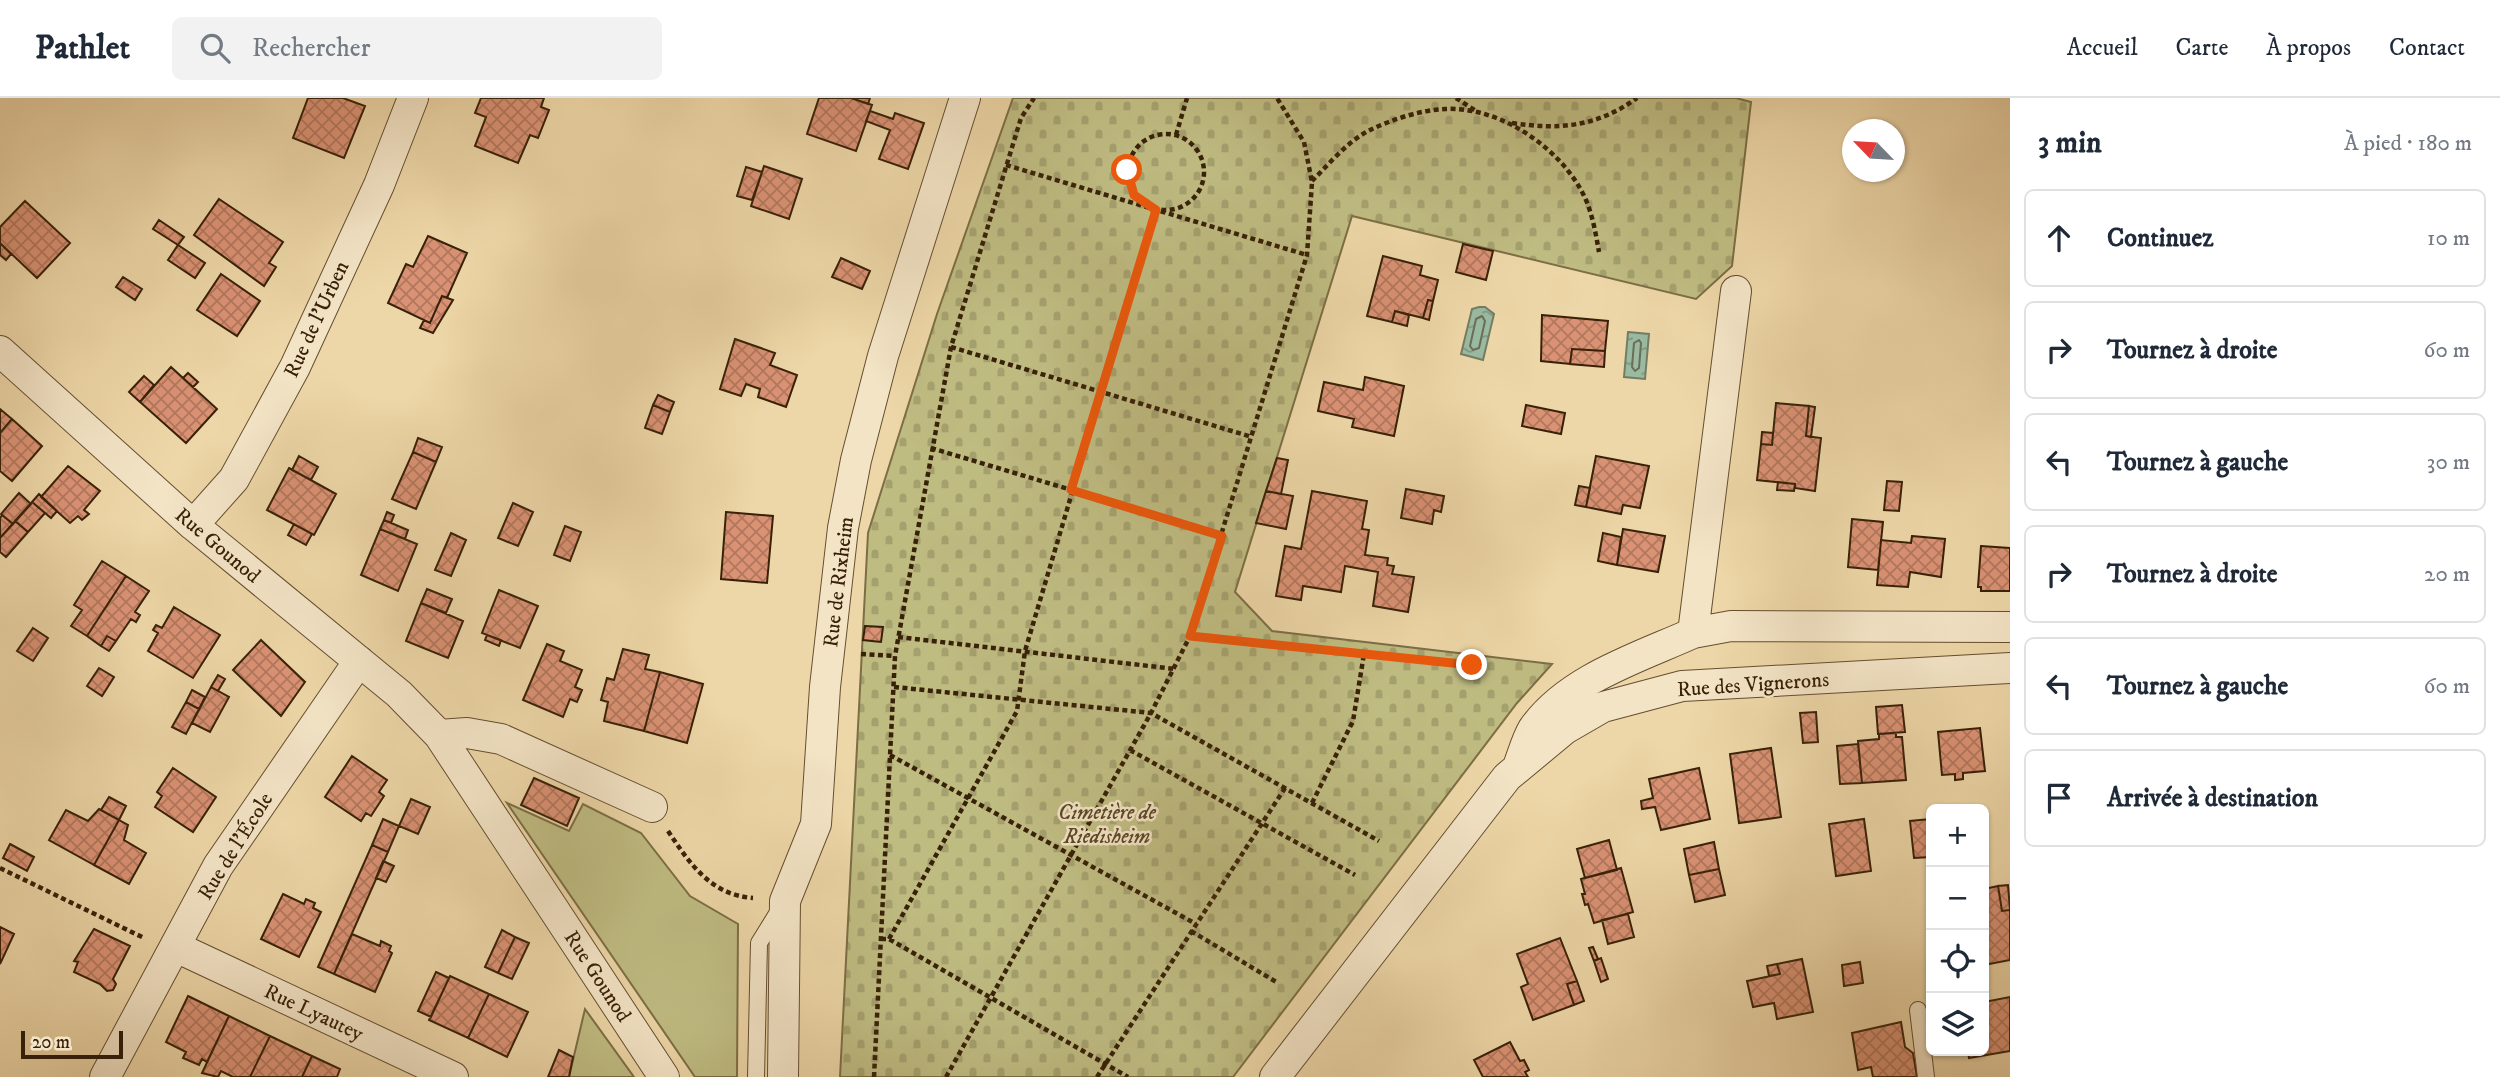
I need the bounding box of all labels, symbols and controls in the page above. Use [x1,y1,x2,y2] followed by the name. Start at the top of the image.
[172,17,662,80] search box
[35,28,130,69] text: Pathlet
[196,29,234,67] icon: search
[252,32,370,65] text: Rechercher
[2067,33,2138,63] text: Accueil
[2176,33,2228,63] text: Carte
[2266,33,2351,63] text: À propos
[2389,33,2465,63] text: Contact
[1842,119,1905,182] north arrow
[2038,125,2102,162] text: 3 min
[2344,129,2472,158] text: À pied · 180 m
[1111,154,1142,185] route start
[2040,219,2078,257] icon: ahead
[2107,222,2213,255] text: Continuez
[2427,224,2470,253] text: 10 m
[279,257,355,382] street label: Rue de l'Urben
[2040,331,2078,369] icon: right
[2107,334,2278,367] text: Tournez à droite
[2423,336,2470,365] text: 60 m
[2040,443,2078,481] icon: left
[2107,446,2288,479] text: Tournez à gauche
[2427,448,2470,477] text: 30 m
[169,502,266,589] street label: Rue Gounod
[818,515,860,649] street label: Rue de Rixheim
[2040,555,2078,593] icon: right
[2107,558,2278,591] text: Tournez à droite
[2424,560,2470,589] text: 20 m
[1456,649,1487,680] route end
[1676,667,1830,703] street label: Rue des Vignerons
[2040,667,2078,705] icon: left
[2107,670,2288,703] text: Tournez à gauche
[2423,672,2470,701] text: 60 m
[2040,779,2078,817] icon: arrive
[2107,782,2318,815] text: Arrivée à destination
[192,787,279,905] street label: Rue de l'École
[1058,800,1157,850] park label: Cimetière de Riedisheim
[1926,804,1989,1056] map controls
[1926,804,1989,867] button: +
[1926,867,1989,930] button: −
[558,926,637,1028] street label: Rue Gounod
[1926,930,1989,993] button: locate
[260,979,368,1048] street label: Rue Lyautey
[1926,993,1989,1056] button: layers
[21,1028,122,1060] scale bar
[32,1031,70,1054] text: 20 m

